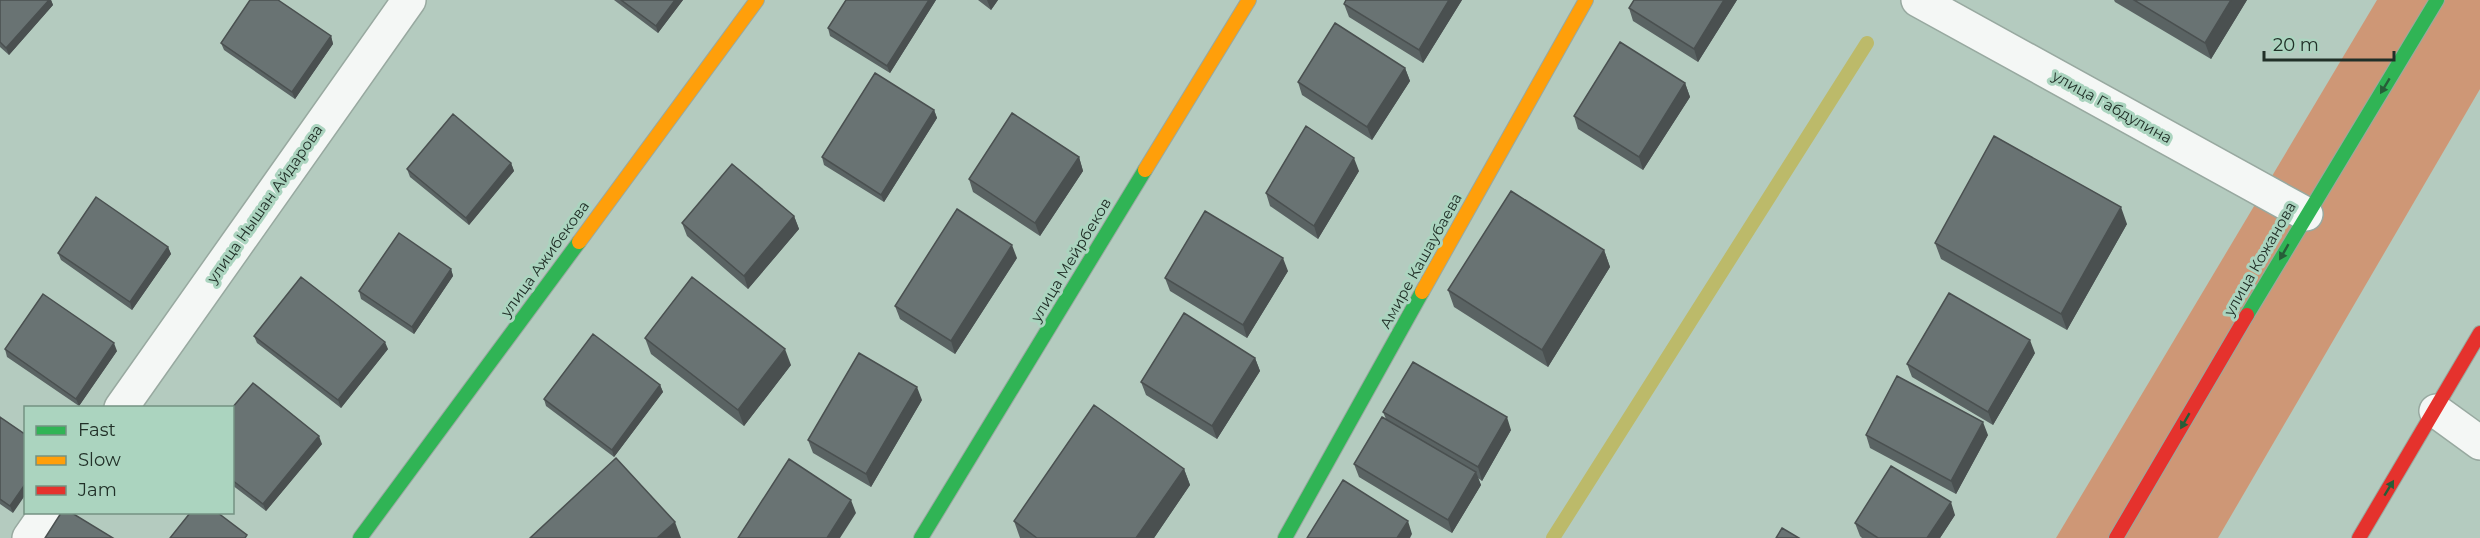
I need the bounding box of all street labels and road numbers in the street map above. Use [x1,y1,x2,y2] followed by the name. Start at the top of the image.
[2048,65,2175,147] street label: улица Габдулина
[202,121,327,288] street label: улица Нышан Айдарова
[1375,189,1466,332] street label: Амире Кашаубаева
[1026,194,1115,326] street label: улица Мейрбеков
[495,197,593,321] street label: улица Ажибекова
[2219,198,2300,320] street label: улица Кожанова

